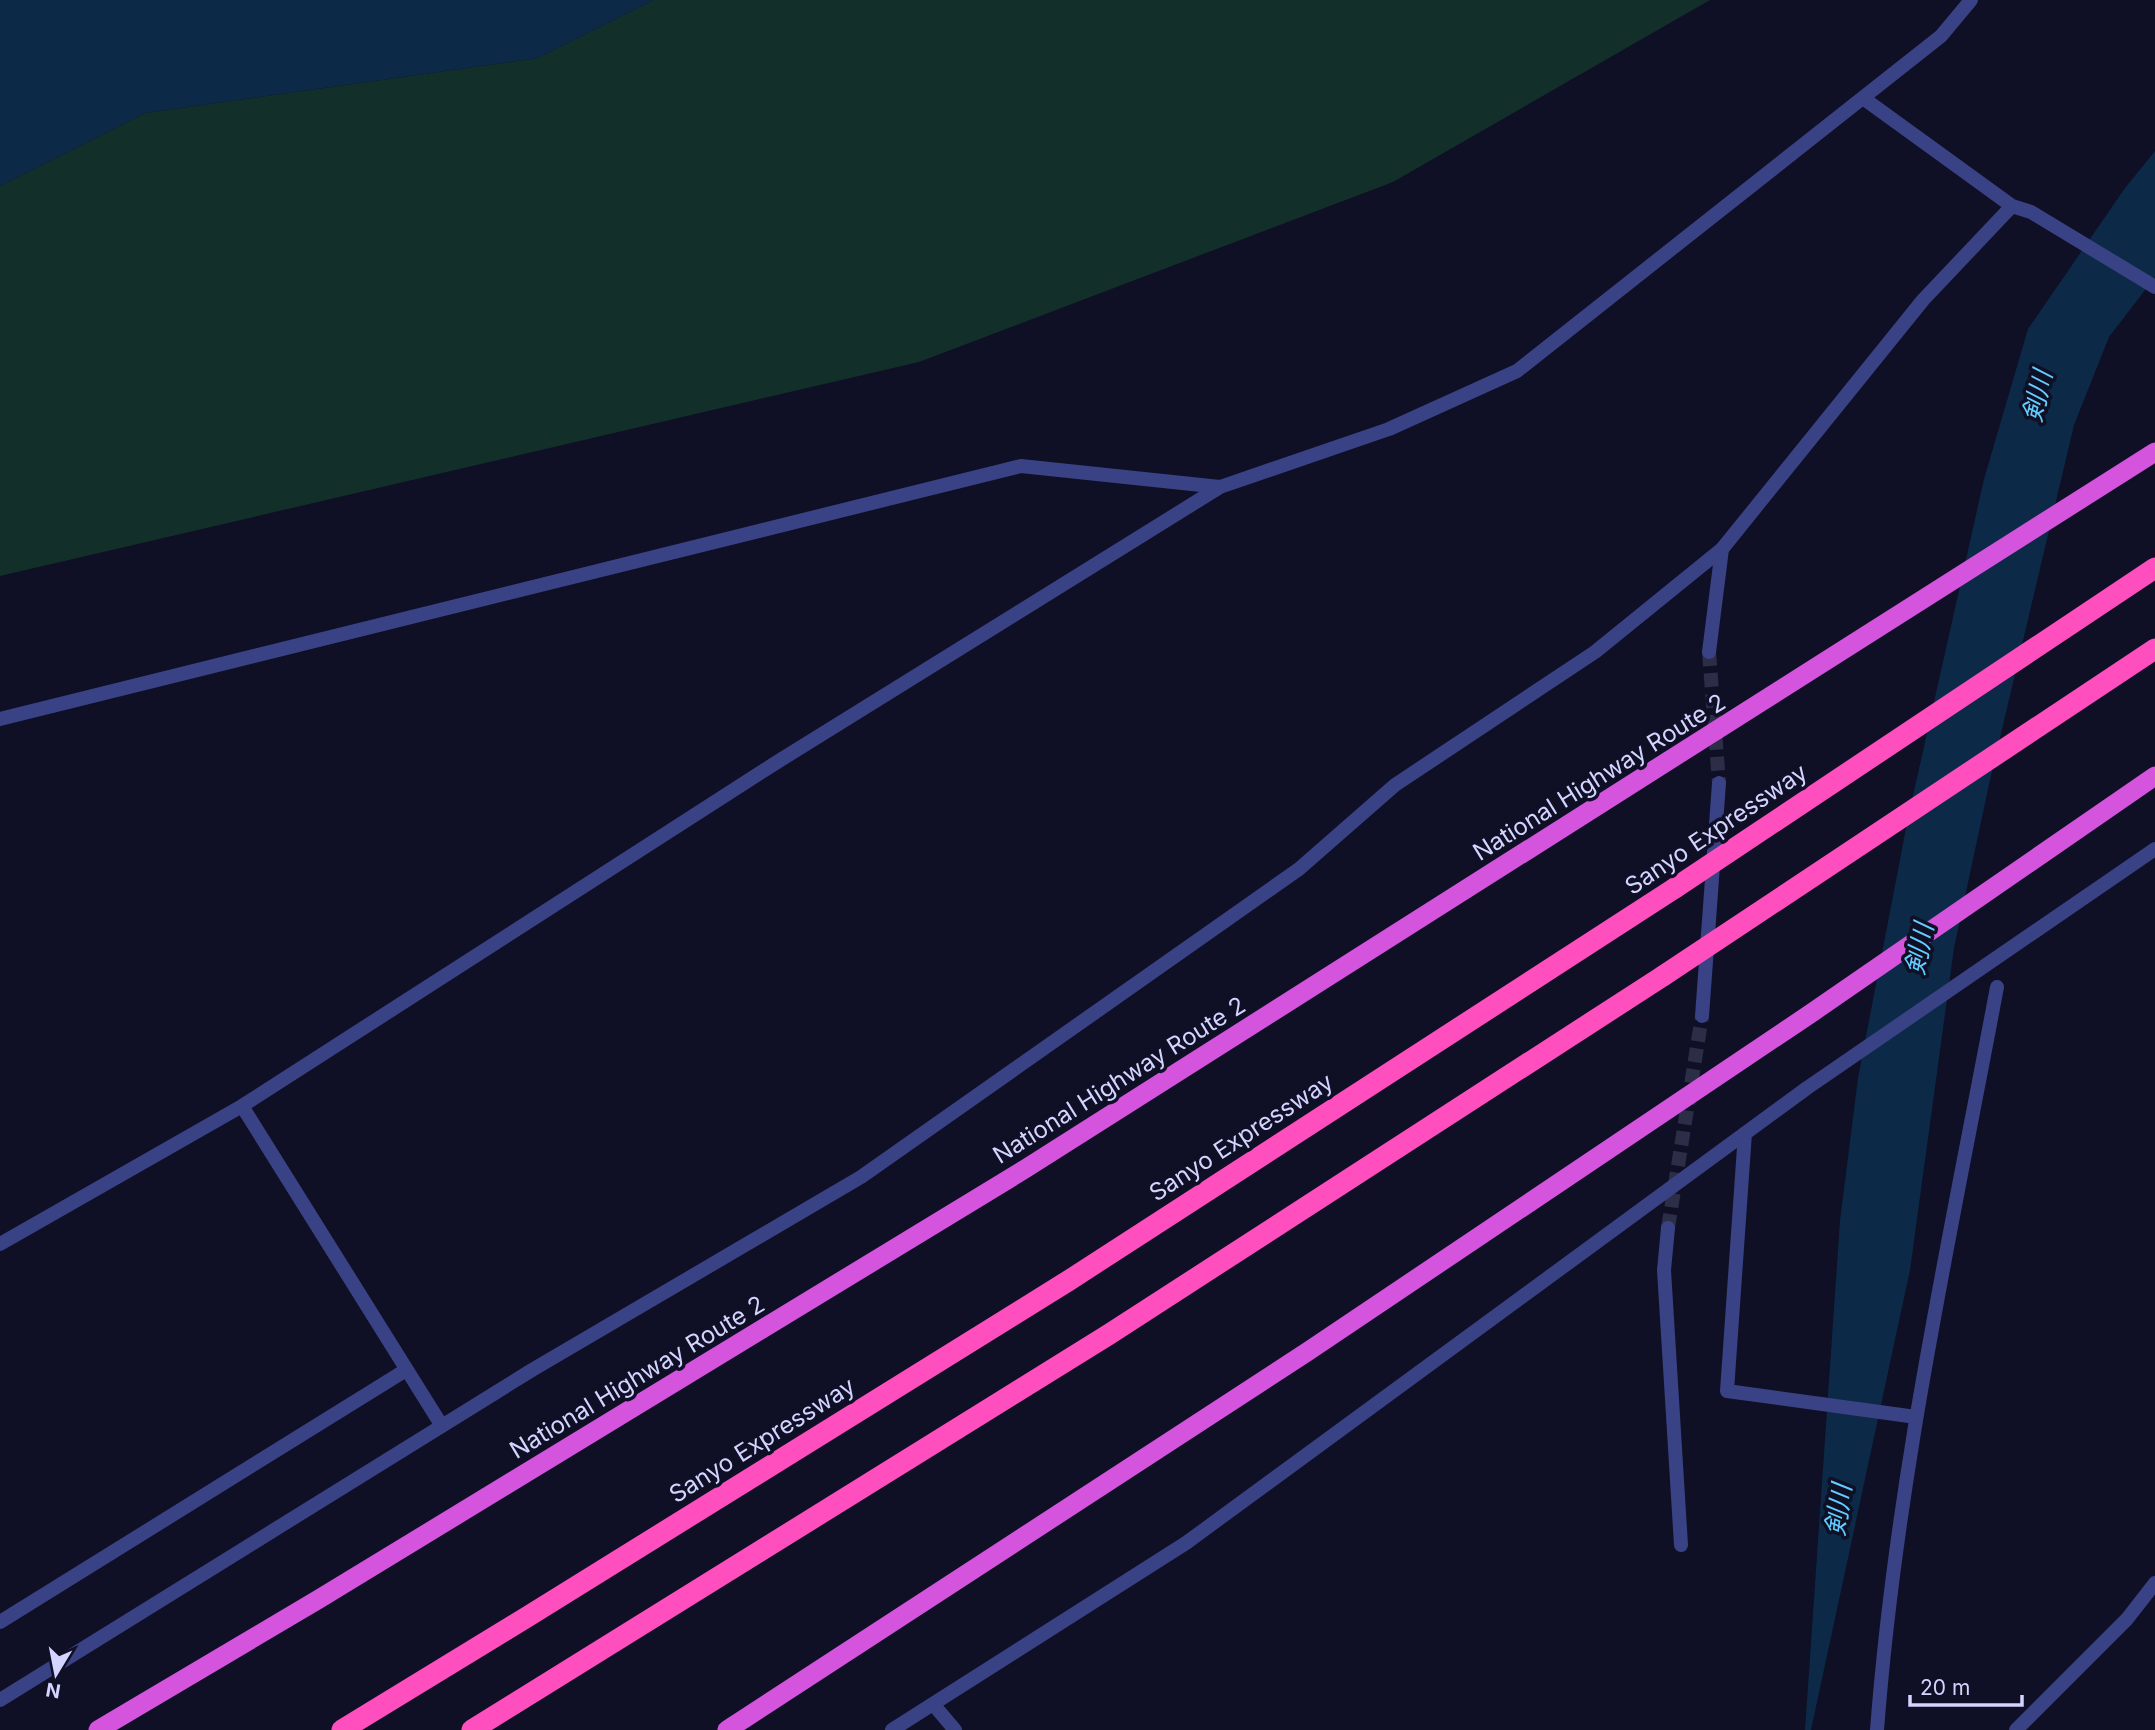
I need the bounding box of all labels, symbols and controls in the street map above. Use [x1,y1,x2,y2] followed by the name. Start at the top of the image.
[2016,364,2059,425] water label: 剣川
[1467,687,1731,867] street label: National Highway Route 2
[1619,757,1813,901] street label: Sanyo Expressway
[1899,918,1940,977] water label: 剣川
[987,990,1251,1170] street label: National Highway Route 2
[1144,1067,1338,1207] street label: Sanyo Expressway
[504,1289,770,1465] street label: National Highway Route 2
[664,1371,860,1509] street label: Sanyo Expressway
[1819,1479,1857,1538] water label: 剣川
[21,1639,91,1709] north arrow
[1910,1664,2022,1708] scale bar
[1920,1675,1970,1700] text: 20 m
[44,1678,62,1703] text: N

